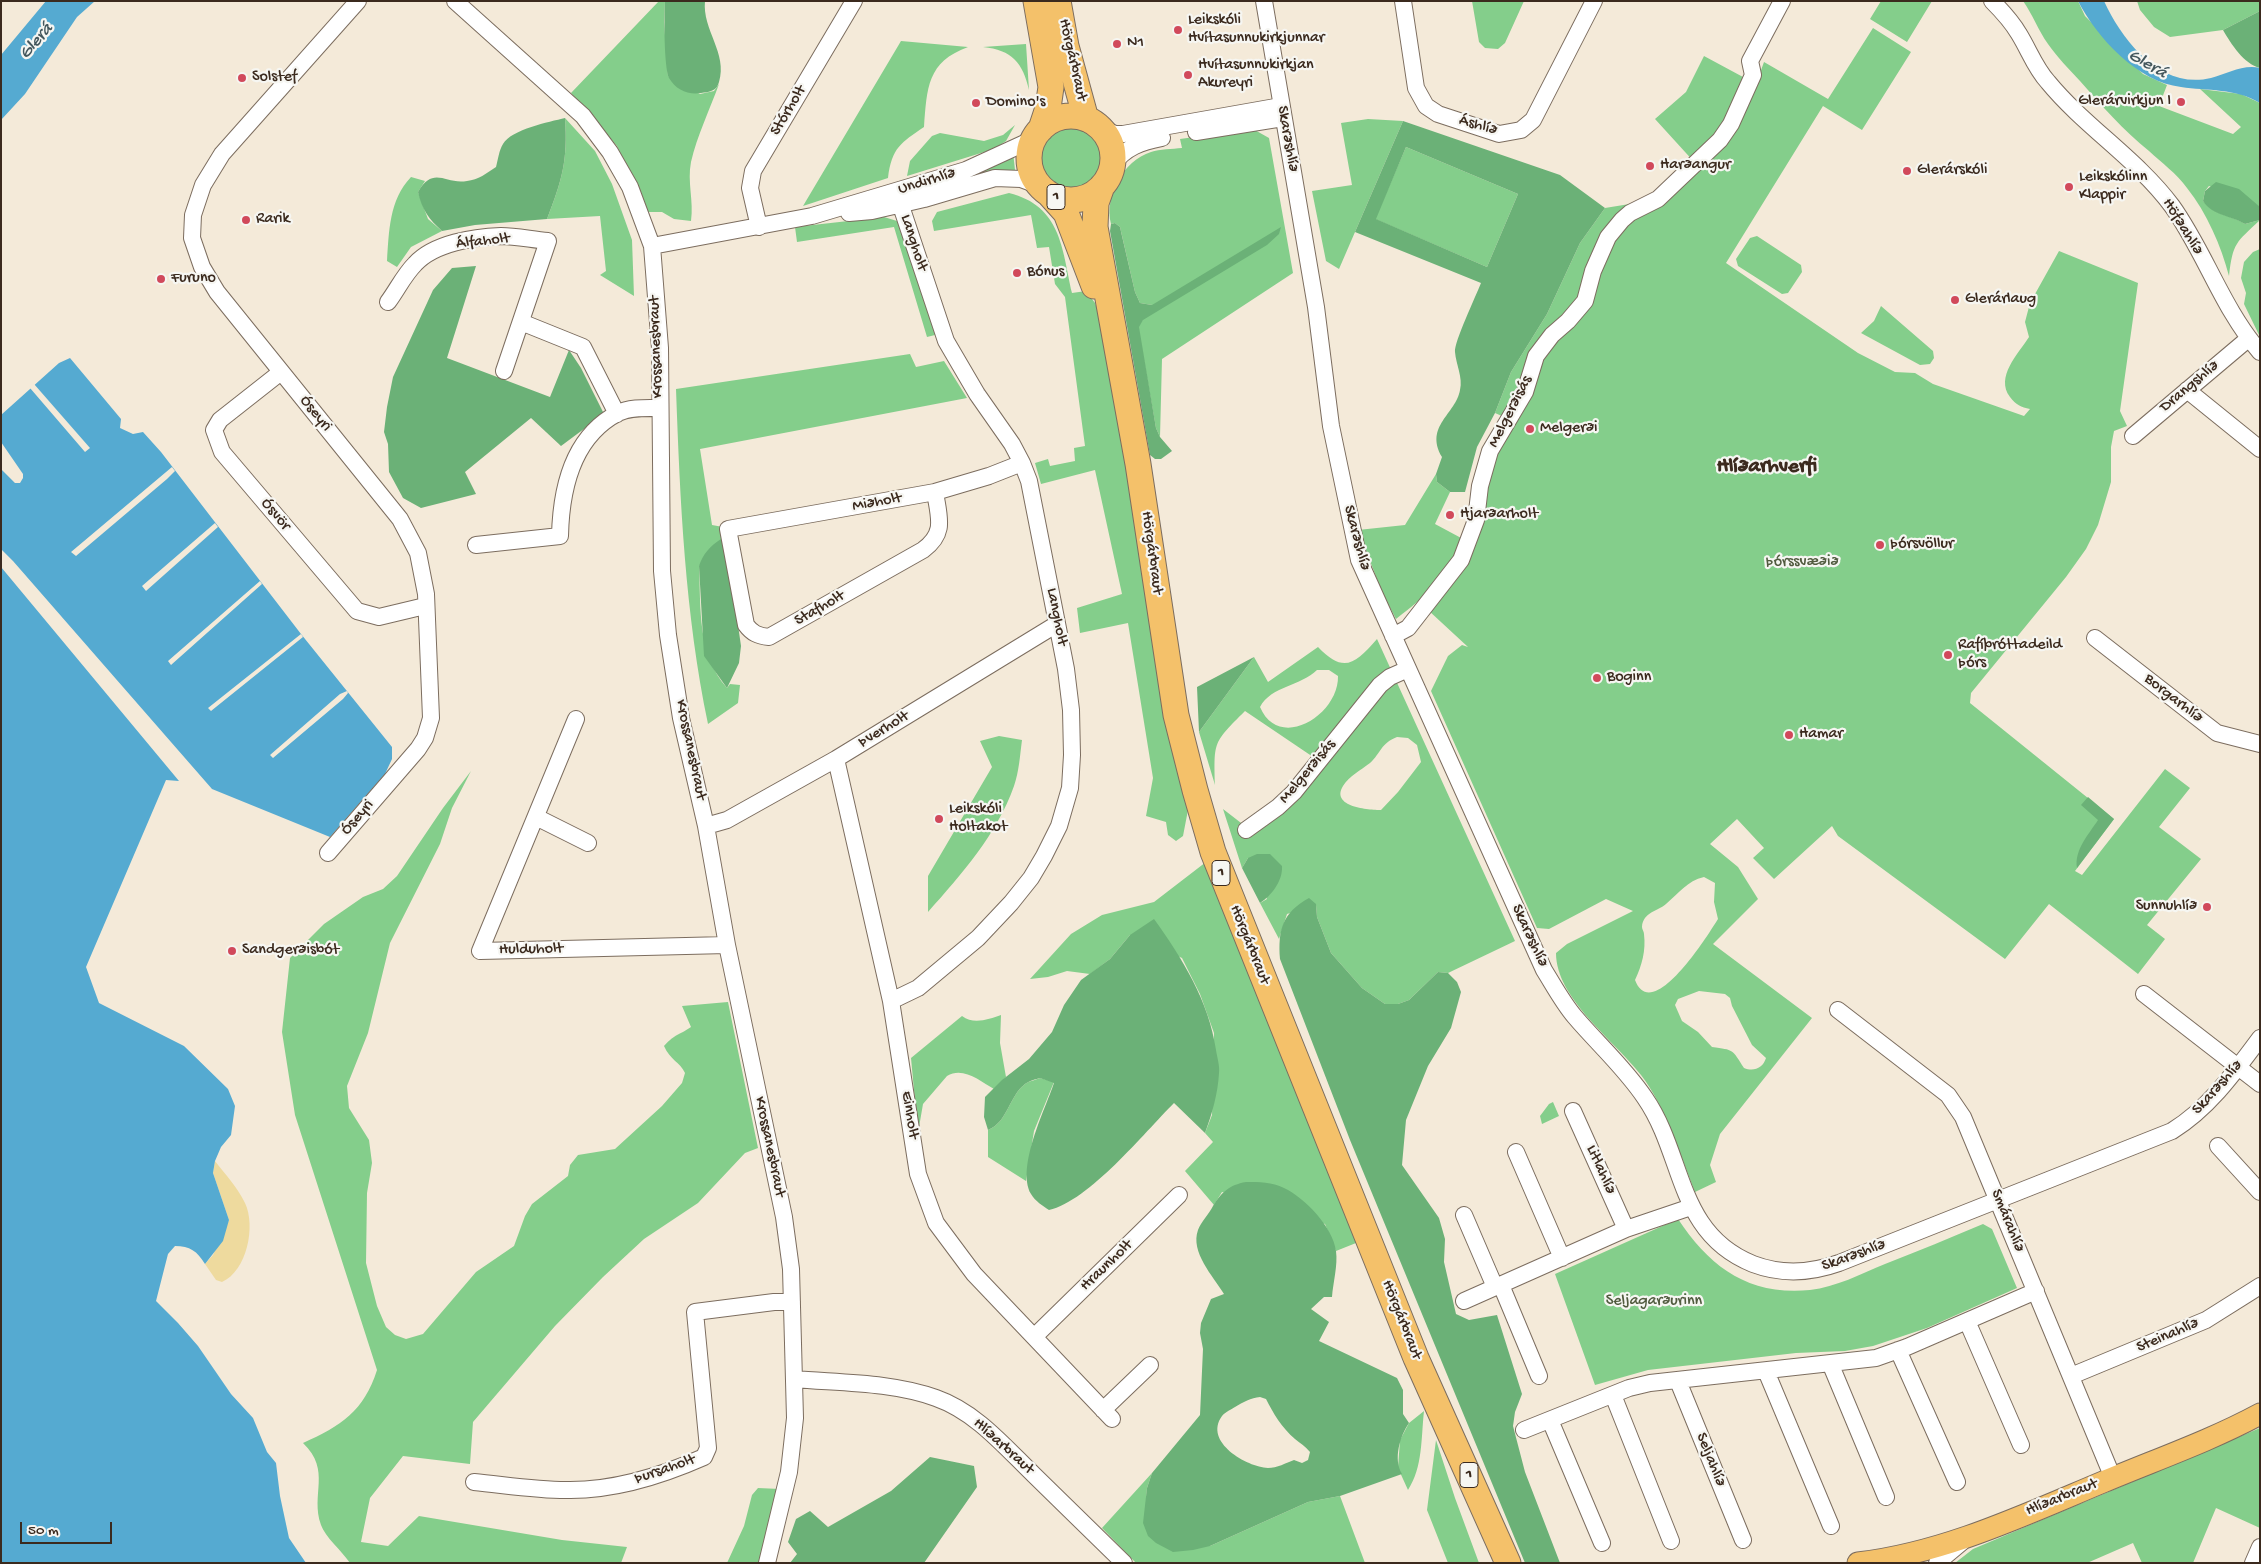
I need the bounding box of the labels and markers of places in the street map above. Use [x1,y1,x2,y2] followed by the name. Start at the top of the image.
[1188,11,1324,49] place label: Leikskóli Hvítasunnukirkjunnar
[1172,24,1184,36] marker: Leikskóli Hvítasunnukirkjunnar
[1127,34,1144,54] place label: N1
[1111,38,1123,50] marker: N1
[1198,56,1314,94] place label: Hvítasunnukirkjan Akureyri
[252,68,297,88] place label: Solstef
[1182,69,1194,81] marker: Hvítasunnukirkjan Akureyri
[236,72,248,84] marker: Solstef
[2078,92,2171,112] place label: Glerárvirkjun I
[986,93,1045,113] place label: Domino's
[2175,96,2187,108] marker: Glerárvirkjun I
[970,97,982,109] marker: Domino's
[1660,156,1731,176] place label: Harðangur
[1644,160,1656,172] marker: Harðangur
[1917,161,1987,181] place label: Glerárskóli
[1901,165,1913,177] marker: Glerárskóli
[2079,168,2147,206] place label: Leikskólinn Klappir
[2063,181,2075,193] marker: Leikskólinn Klappir
[256,210,290,230] place label: Rarik
[240,214,252,226] marker: Rarik
[1027,263,1064,283] place label: Bónus
[1011,267,1023,279] marker: Bónus
[171,269,216,289] place label: Furuno
[155,273,167,285] marker: Furuno
[1965,290,2036,310] place label: Glerárlaug
[1949,294,1961,306] marker: Glerárlaug
[1540,419,1597,439] place label: Melgerði
[1524,423,1536,435] marker: Melgerði
[1460,505,1538,525] place label: Hjarðarholt
[1444,509,1456,521] marker: Hjarðarholt
[1890,535,1954,555] place label: Þórsvöllur
[1874,539,1886,551] marker: Þórsvöllur
[1958,636,2062,674] place label: Rafíþróttadeild Þórs
[1942,649,1954,661] marker: Rafíþróttadeild Þórs
[1607,668,1651,688] place label: Boginn
[1591,672,1603,684] marker: Boginn
[1799,725,1843,745] place label: Hamar
[1783,729,1795,741] marker: Hamar
[949,800,1007,838] place label: Leikskóli Holtakot
[933,813,945,825] marker: Leikskóli Holtakot
[2136,897,2197,917] place label: Sunnuhlíð
[2201,901,2213,913] marker: Sunnuhlíð
[242,941,339,961] place label: Sandgerðisbót
[226,945,238,957] marker: Sandgerðisbót

